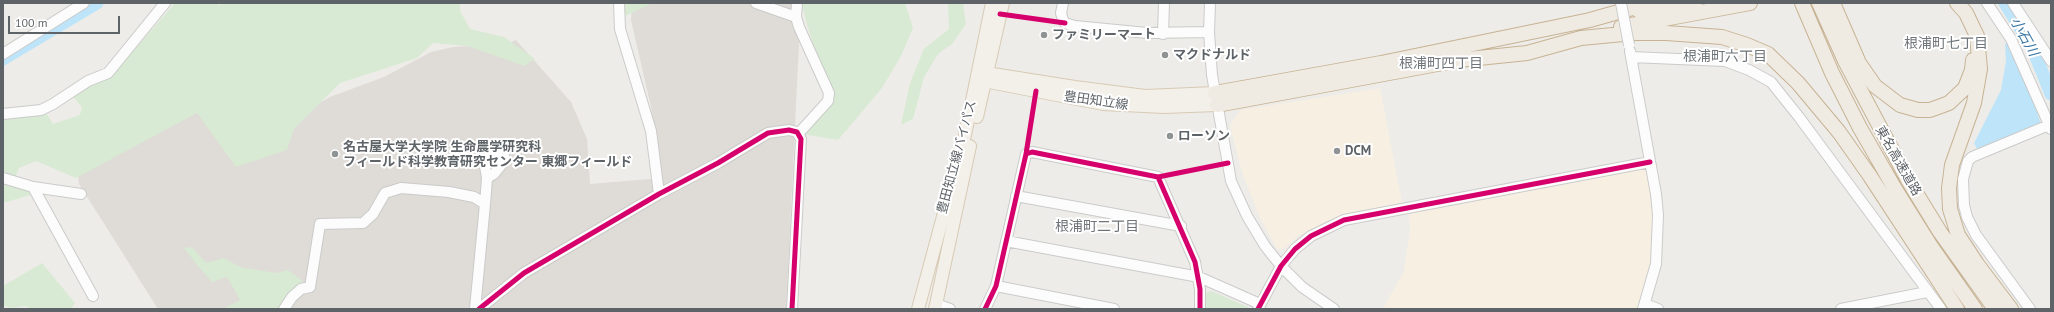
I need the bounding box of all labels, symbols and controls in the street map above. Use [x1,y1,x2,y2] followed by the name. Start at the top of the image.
[10,8,122,34] scale bar
[15,15,48,30] text: 100 m
[2006,15,2042,59] water label: 小石川
[1052,27,1156,43] place label: ファミリーマート
[1039,30,1049,40] marker: ファミリーマート
[1904,36,1988,52] district label: 根浦町七丁目
[1173,47,1251,63] place label: マクドナルド
[1683,49,1767,65] district label: 根浦町六丁目
[1160,50,1170,60] marker: マクドナルド
[1399,56,1483,72] district label: 根浦町四丁目
[1063,89,1129,113] street label: 豊田知立線
[934,98,980,216] street label: 豊田知立線バイパス
[1872,123,1924,199] street label: 東名高速道路
[1178,128,1230,144] place label: ローソン
[1165,131,1175,141] marker: ローソン
[343,139,632,170] place label: 名古屋大学大学院 生命農学研究科 フィールド科学教育研究センター 東郷フィールド
[1345,143,1371,159] place label: DCM
[1332,146,1342,156] marker: DCM
[330,149,340,159] marker: 名古屋大学大学院 生命農学研究科 フィールド科学教育研究センター 東郷フィールド
[1055,219,1139,235] district label: 根浦町二丁目

